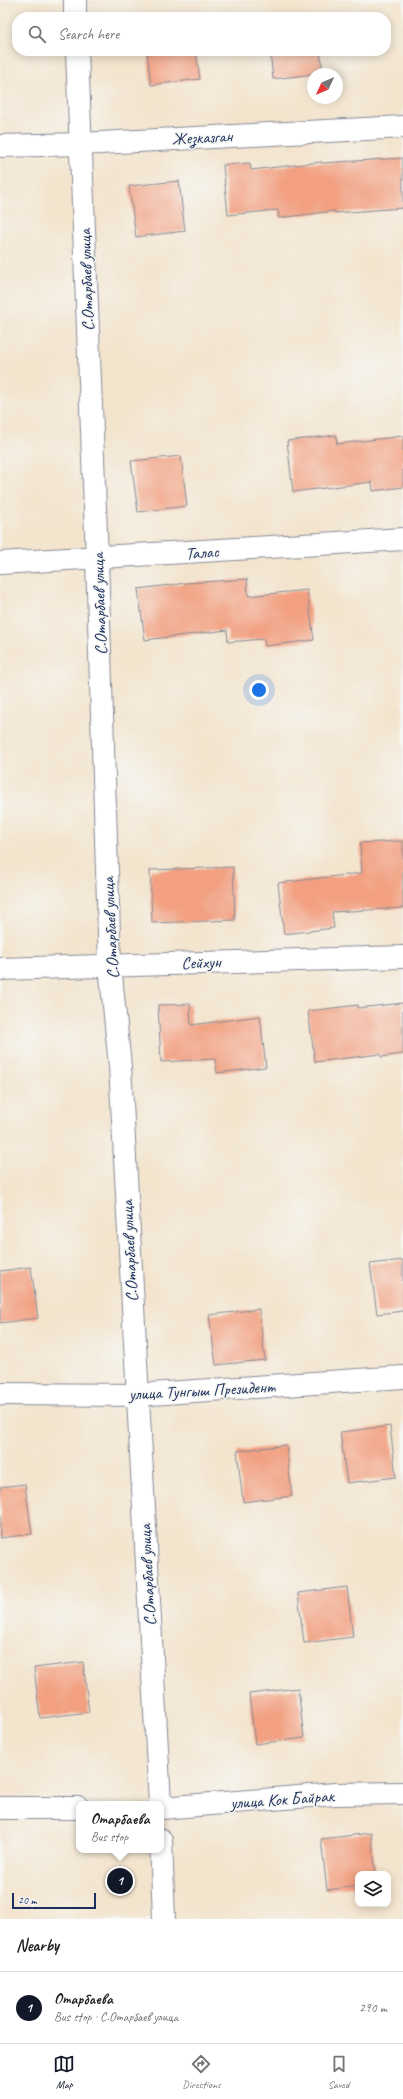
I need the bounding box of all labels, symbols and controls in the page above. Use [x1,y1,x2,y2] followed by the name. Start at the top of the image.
[12,12,391,56] search box
[26,23,48,45] icon: search
[58,25,119,44] text: Search here
[307,68,343,104] north arrow
[171,125,234,151] street label: Жезказган
[74,227,99,331] street label: С.Отарбаев улица
[185,541,220,564] street label: Талас
[87,551,112,655] street label: С.Отарбаев улица
[249,680,269,700] your location
[97,875,124,979] street label: С.Отарбаев улица
[181,951,222,974] street label: Сейхун
[116,1198,143,1302] street label: С.Отарбаев улица
[127,1376,276,1405] street label: улица Тунгыш Президент
[134,1522,161,1626] street label: С.Отарбаев улица
[229,1785,336,1814] street label: улица Кок Байрак
[76,1801,164,1853] popup
[91,1810,149,1829] text: Отарбаева
[91,1829,128,1845] text: Bus stop
[107,1866,133,1896] pin: 1
[355,1871,391,1907] map controls
[355,1871,391,1907] button: layers
[12,1891,96,1910] scale bar
[18,1893,37,1907] text: 20 m
[16,1935,59,1956] text: Nearby
[54,1990,113,2009] text: Отарбаева
[26,2000,32,2016] text: 1
[359,2000,387,2016] text: 290 m
[54,2009,178,2025] text: Bus stop · С.Отарбаев улица
[53,2053,75,2091] tab: Map
[182,2053,221,2091] tab: Directions
[328,2053,350,2091] tab: Saved

